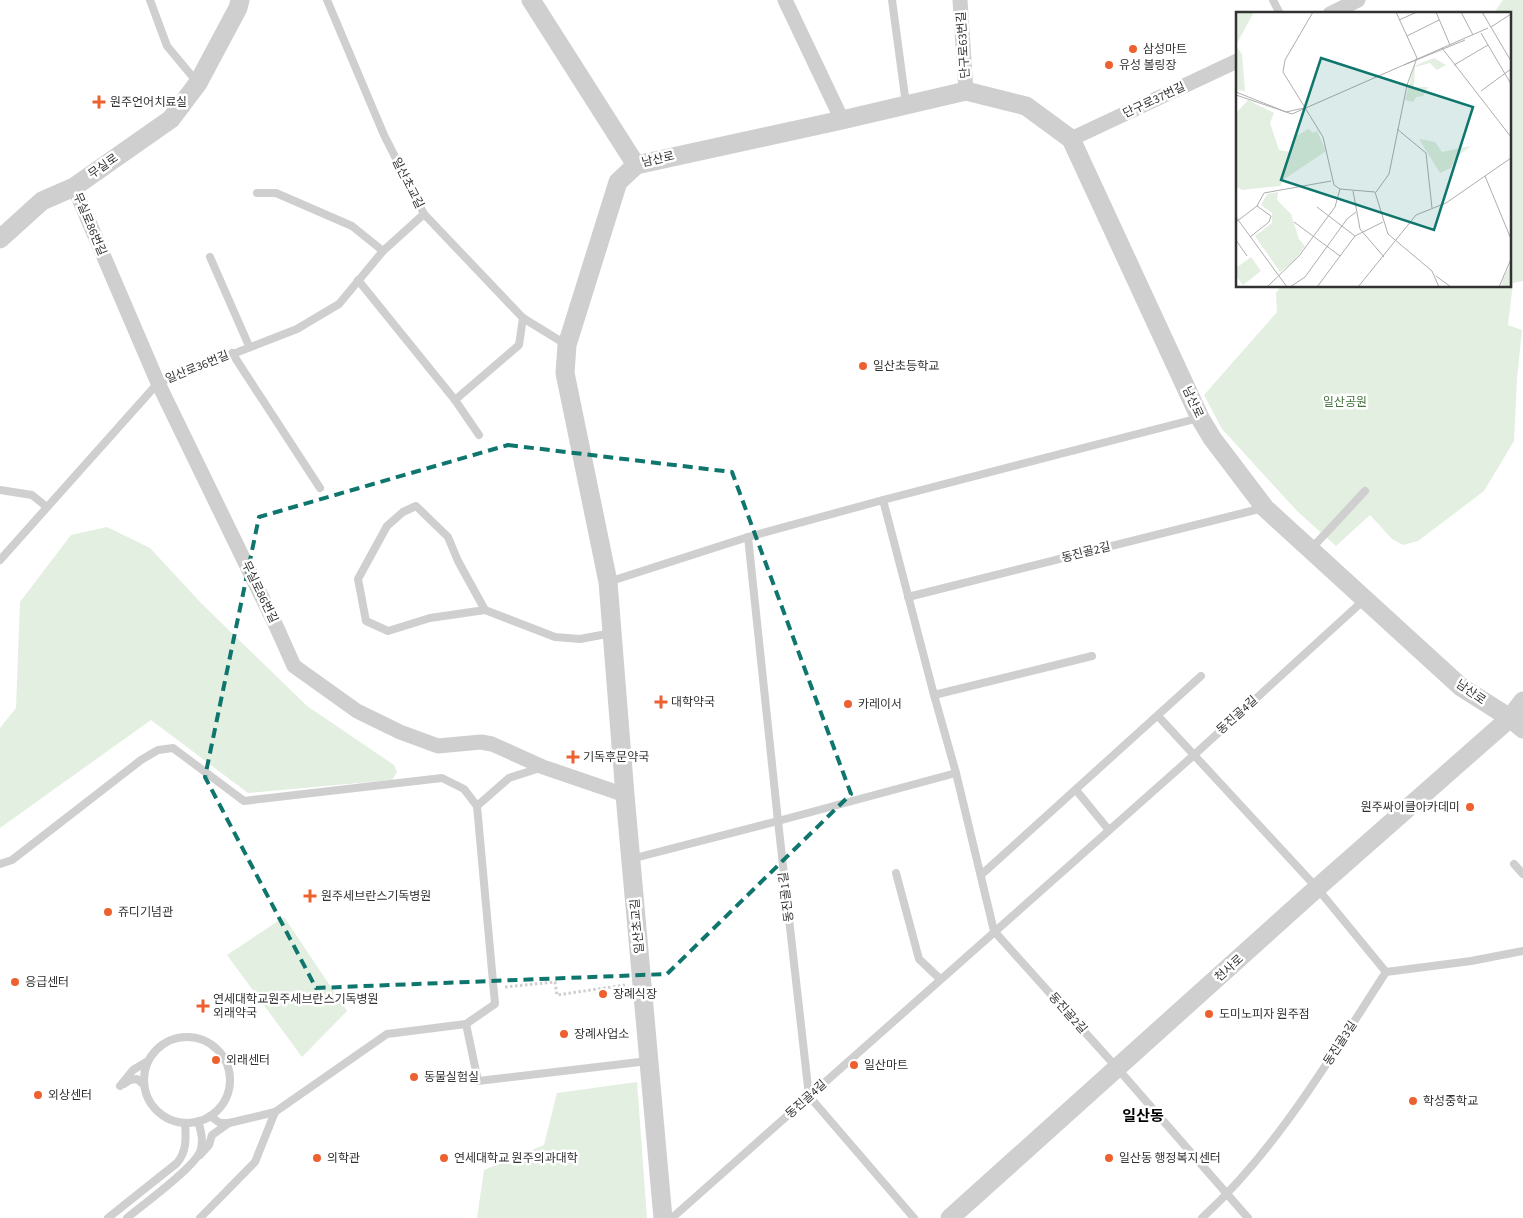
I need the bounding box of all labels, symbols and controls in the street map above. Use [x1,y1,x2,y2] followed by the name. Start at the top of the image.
[953,11,974,79] street label: 단구로63번길
[1236,12,1510,288] inset map
[1143,41,1187,58] place label: 삼성마트
[1127,43,1139,55] marker: 삼성마트
[1119,57,1177,74] place label: 유성 볼링장
[1103,59,1115,71] marker: 유성 볼링장
[1120,79,1188,122] street label: 단구로37번길
[110,94,187,111] place label: 원주언어치료실
[92,95,106,109] marker: 원주언어치료실
[640,147,676,171] street label: 남산로
[85,150,122,183] street label: 무실로
[387,155,428,212] street label: 일산초교길
[69,190,110,258] street label: 무실로86번길
[163,347,231,388] street label: 일산로36번길
[873,358,939,375] place label: 일산초등학교
[857,360,869,372] marker: 일산초등학교
[1178,384,1207,421] street label: 남산로
[1323,394,1367,411] park label: 일산공원
[1060,538,1112,567] street label: 동진골2길
[237,558,282,626] street label: 무실로86번길
[1452,676,1489,709] street label: 남산로
[1213,692,1262,738] street label: 동진골4길
[671,694,715,711] place label: 대학약국
[655,696,667,708] marker: 대학약국
[858,696,902,713] place label: 카레이서
[842,698,854,710] marker: 카레이서
[583,749,649,766] place label: 기독후문약국
[567,751,579,763] marker: 기독후문약국
[1361,799,1460,816] place label: 원주싸이클아카데미
[1464,801,1476,813] marker: 원주싸이클아카데미
[775,871,798,923] street label: 동진골1길
[321,888,431,905] place label: 원주세브란스기독병원
[303,889,317,903] marker: 원주세브란스기독병원
[627,898,648,954] street label: 일산초교길
[118,904,173,921] place label: 쥬디기념관
[102,906,114,918] marker: 쥬디기념관
[1211,951,1247,986] street label: 천사로
[25,974,69,991] place label: 응급센터
[9,976,21,988] marker: 응급센터
[613,986,657,1003] place label: 장례식장
[597,988,609,1000] marker: 장례식장
[1045,989,1091,1038] street label: 동진골2길
[213,991,379,1022] place label: 연세대학교원주세브란스기독병원 외래약국
[197,1000,209,1012] marker: 연세대학교원주세브란스기독병원 외래약국
[1219,1006,1310,1023] place label: 도미노피자 원주점
[1203,1008,1215,1020] marker: 도미노피자 원주점
[1320,1018,1361,1069] street label: 동진골3길
[574,1026,629,1043] place label: 장례사업소
[558,1028,570,1040] marker: 장례사업소
[226,1052,270,1069] place label: 외래센터
[210,1054,222,1066] marker: 외래센터
[864,1057,908,1074] place label: 일산마트
[848,1059,860,1071] marker: 일산마트
[424,1069,479,1086] place label: 동물실험실
[408,1071,420,1083] marker: 동물실험실
[782,1076,831,1122] street label: 동진골4길
[48,1087,92,1104] place label: 외상센터
[32,1089,44,1101] marker: 외상센터
[1423,1093,1478,1110] place label: 학성중학교
[1407,1095,1419,1107] marker: 학성중학교
[1122,1106,1164,1127] district label: 일산동
[327,1150,360,1167] place label: 의학관
[454,1150,578,1167] place label: 연세대학교 원주의과대학
[1119,1150,1221,1167] place label: 일산동 행정복지센터
[311,1152,323,1164] marker: 의학관
[438,1152,450,1164] marker: 연세대학교 원주의과대학
[1103,1152,1115,1164] marker: 일산동 행정복지센터

